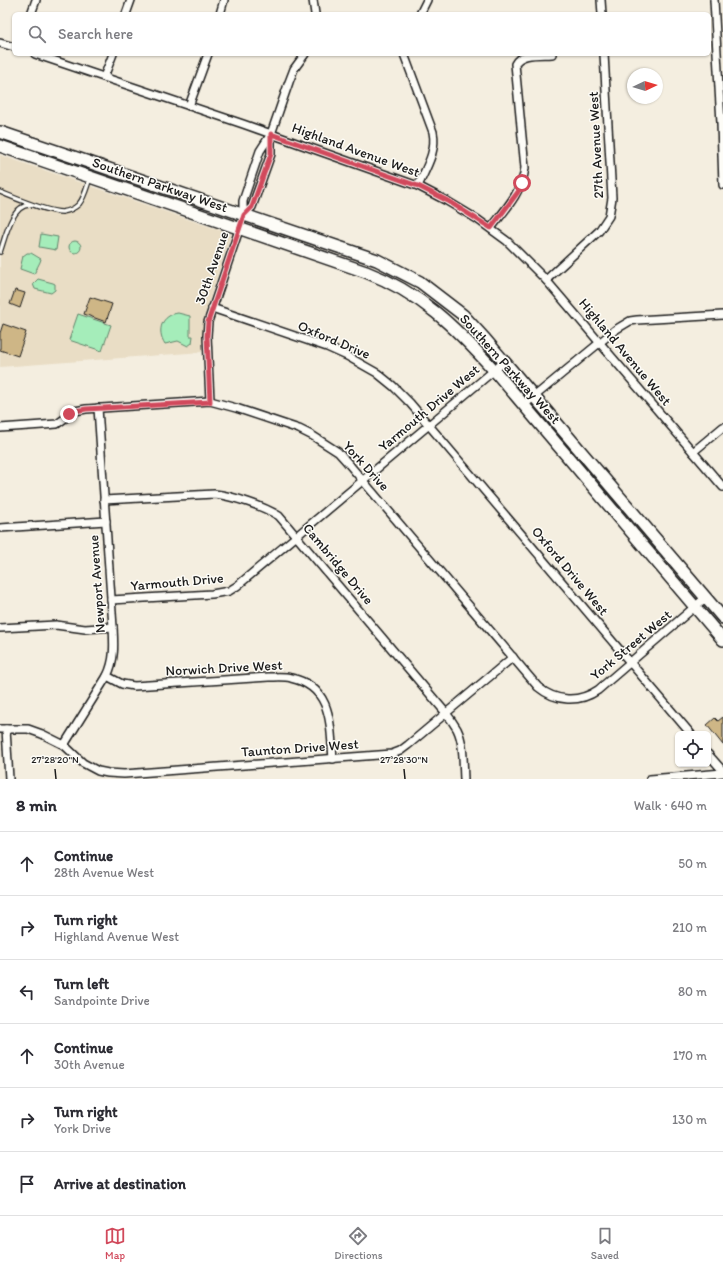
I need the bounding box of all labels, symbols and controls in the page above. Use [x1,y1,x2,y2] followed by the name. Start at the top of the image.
[12,12,711,56] search box
[26,23,48,45] icon: search
[58,25,133,43] text: Search here
[627,68,663,104] north arrow
[585,91,607,199] street label: 27th Avenue West
[290,119,422,181] street label: Highland Avenue West
[90,154,230,216] street label: Southern Parkway West
[513,174,531,192] route start
[192,229,233,307] street label: 30th Avenue
[575,295,675,409] street label: Highland Avenue West
[456,310,564,428] street label: Southern Parkway West
[295,317,373,363] street label: Oxford Drive
[375,361,483,455] street label: Yarmouth Drive West
[60,405,78,423] route end
[339,438,393,495] street label: York Drive
[299,520,377,608] street label: Cambridge Drive
[528,523,612,619] street label: Oxford Drive West
[85,534,109,634] street label: Newport Avenue
[130,569,225,595] street label: Yarmouth Drive
[587,606,675,684] street label: York Street West
[165,656,283,680] street label: Norwich Drive West
[675,731,711,767] map controls
[675,731,711,767] button: locate
[241,735,359,761] street label: Taunton Drive West
[31,753,79,766] text: 27°28'20"N
[380,753,428,766] text: 27°28'30"N
[16,795,57,815] text: 8 min
[634,798,707,813] text: Walk · 640 m
[54,847,113,865] text: Continue
[16,853,38,875] icon: ahead
[678,856,707,871] text: 50 m
[54,865,154,880] text: 28th Avenue West
[54,911,118,929] text: Turn right
[16,917,38,939] icon: right
[672,920,707,935] text: 210 m
[54,929,179,944] text: Highland Avenue West
[54,975,109,993] text: Turn left
[16,981,38,1003] icon: left
[678,984,707,999] text: 80 m
[54,993,150,1008] text: Sandpointe Drive
[54,1039,113,1057] text: Continue
[16,1045,38,1067] icon: ahead
[673,1048,707,1063] text: 170 m
[54,1057,125,1072] text: 30th Avenue
[54,1103,118,1121] text: Turn right
[16,1109,38,1131] icon: right
[672,1112,707,1127] text: 130 m
[54,1121,111,1136] text: York Drive
[16,1173,38,1195] icon: arrive
[54,1175,186,1193] text: Arrive at destination
[104,1225,126,1262] tab: Map
[334,1225,383,1262] tab: Directions
[591,1225,619,1262] tab: Saved

